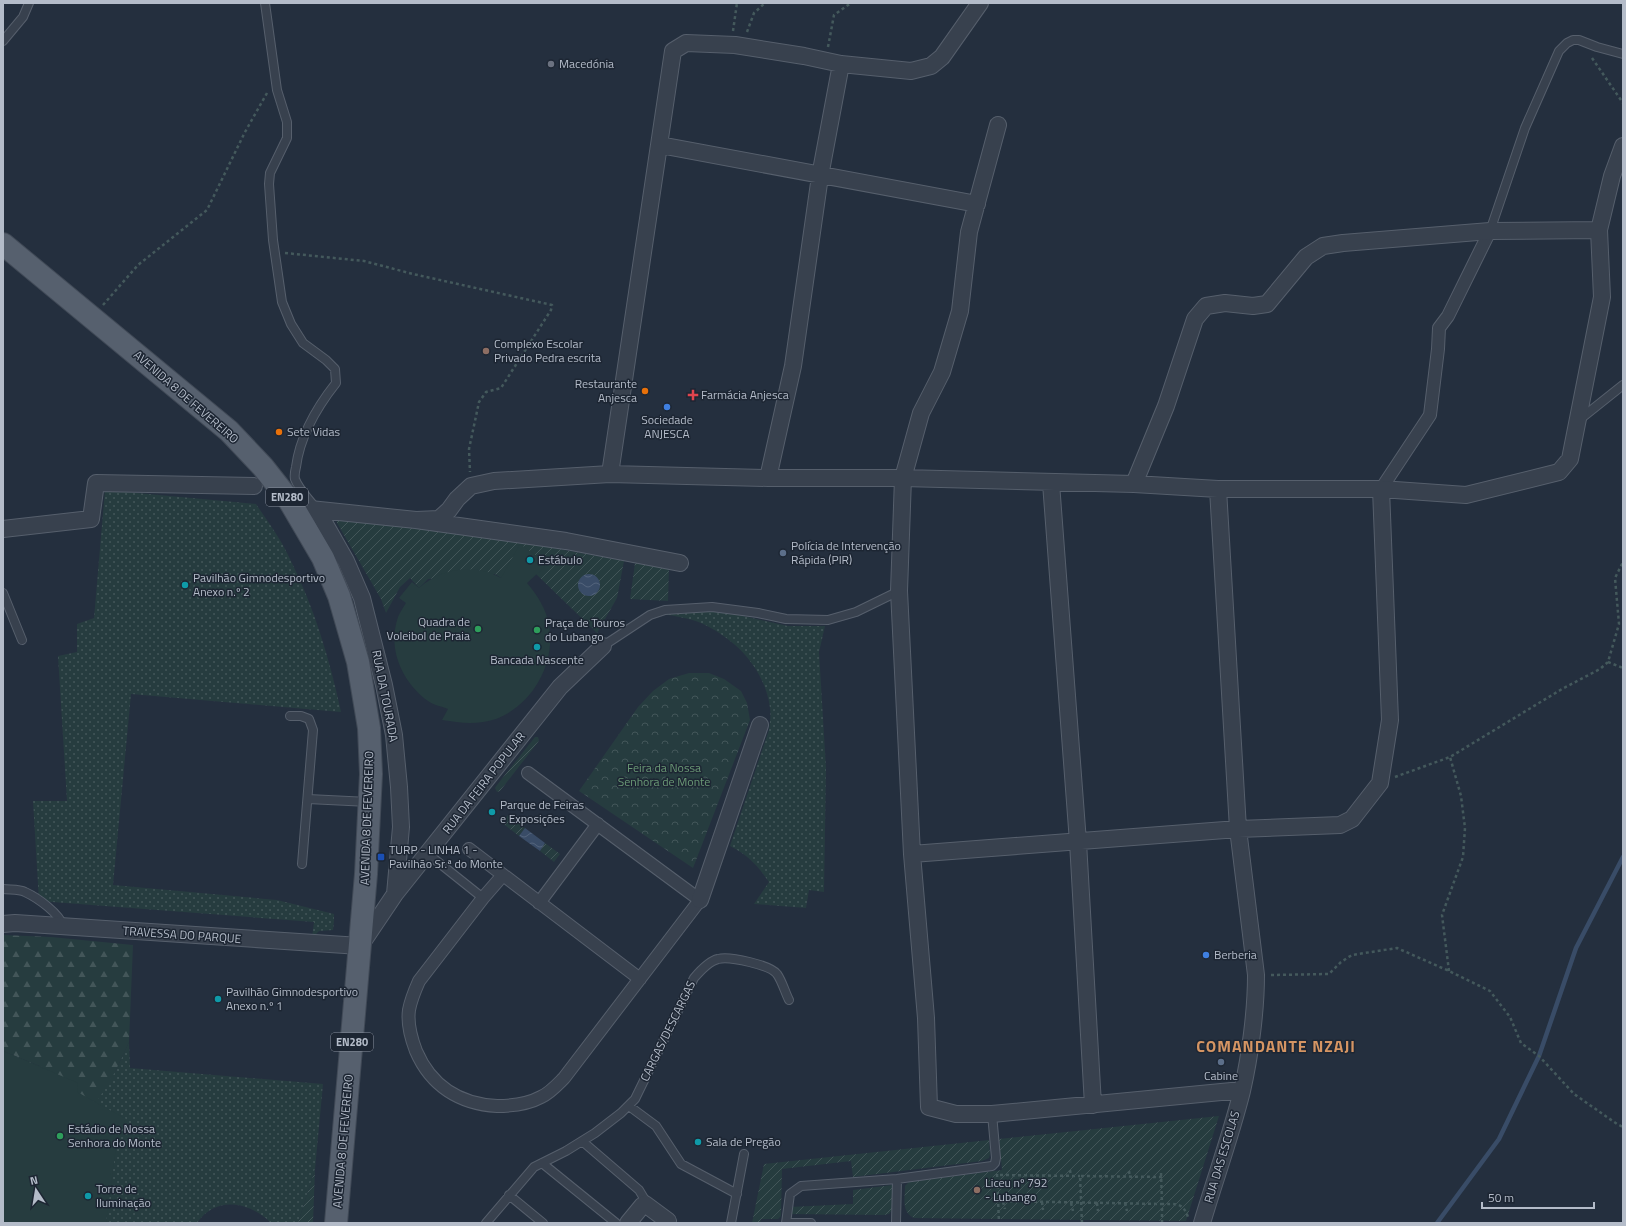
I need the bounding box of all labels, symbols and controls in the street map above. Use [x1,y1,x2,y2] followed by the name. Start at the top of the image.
[559,54,614,73] place label: Macedónia
[546,59,556,69] marker: Macedónia
[494,334,601,367] place label: Complexo Escolar Privado Pedra escrita
[129,345,243,448] street label: AVENIDA 8 DE FEVEREIRO
[481,346,491,356] marker: Complexo Escolar Privado Pedra escrita
[575,374,637,407] place label: Restaurante Anjesca
[701,385,789,404] place label: Farmácia Anjesca
[640,386,650,396] marker: Restaurante Anjesca
[688,390,698,400] marker: Farmácia Anjesca
[662,402,672,412] marker: Sociedade ANJESCA
[641,410,693,443] place label: Sociedade ANJESCA
[287,422,340,441] place label: Sete Vidas
[274,427,284,437] marker: Sete Vidas
[266,488,308,506] road number: EN280
[791,536,901,569] place label: Polícia de Intervenção Rápida (PIR)
[778,548,788,558] marker: Polícia de Intervenção Rápida (PIR)
[538,550,582,569] place label: Estábulo
[525,555,535,565] marker: Estábulo
[193,568,325,601] place label: Pavilhão Gimnodesportivo Anexo n.º 2
[180,580,190,590] marker: Pavilhão Gimnodesportivo Anexo n.º 2
[387,612,470,645] place label: Quadra de Voleibol de Praia
[545,613,626,646] place label: Praça de Touros do Lubango
[473,624,483,634] marker: Quadra de Voleibol de Praia
[532,625,542,635] marker: Praça de Touros do Lubango
[532,642,542,652] marker: Bancada Nascente
[367,648,404,743] street label: RUA DA TOURADA
[490,650,584,669] place label: Bancada Nascente
[438,727,530,838] street label: RUA DA FEIRA POPULAR
[355,751,378,885] street label: AVENIDA 8 DE FEVEREIRO
[618,758,710,791] park label: Feira da Nossa Senhora de Monte
[500,795,584,828] place label: Parque de Feiras e Exposições
[487,807,497,817] marker: Parque de Feiras e Exposições
[389,840,503,873] place label: TURP - LINHA 1 - Pavilhão Sr.ª do Monte
[376,852,386,862] marker: TURP - LINHA 1 - Pavilhão Sr.ª do Monte
[122,921,242,948] street label: TRAVESSA DO PARQUE
[1214,945,1257,964] place label: Berberia
[1201,950,1211,960] marker: Berberia
[635,977,700,1084] street label: CARGAS/DESCARGAS
[226,982,358,1015] place label: Pavilhão Gimnodesportivo Anexo n.º 1
[213,994,223,1004] marker: Pavilhão Gimnodesportivo Anexo n.º 1
[331,1033,373,1051] road number: EN280
[1196,1034,1356,1058] district label: COMANDANTE NZAJI
[1216,1057,1226,1067] marker: Cabine
[1204,1066,1238,1085] place label: Cabine
[327,1073,358,1209] street label: AVENIDA 8 DE FEVEREIRO
[1198,1108,1245,1205] street label: RUA DAS ESCOLAS
[68,1119,161,1152] place label: Estádio de Nossa Senhora do Monte
[55,1131,65,1141] marker: Estádio de Nossa Senhora do Monte
[706,1132,781,1151] place label: Sala de Pregão
[693,1137,703,1147] marker: Sala de Pregão
[16,1170,56,1210] north arrow
[29,1172,39,1189] text: N
[985,1173,1047,1206] place label: Liceu nº 792 - Lubango
[96,1179,151,1212] place label: Torre de Iluminação
[1482,1184,1594,1210] scale bar
[972,1185,982,1195] marker: Liceu nº 792 - Lubango
[1488,1188,1514,1207] text: 50 m
[83,1191,93,1201] marker: Torre de Iluminação

